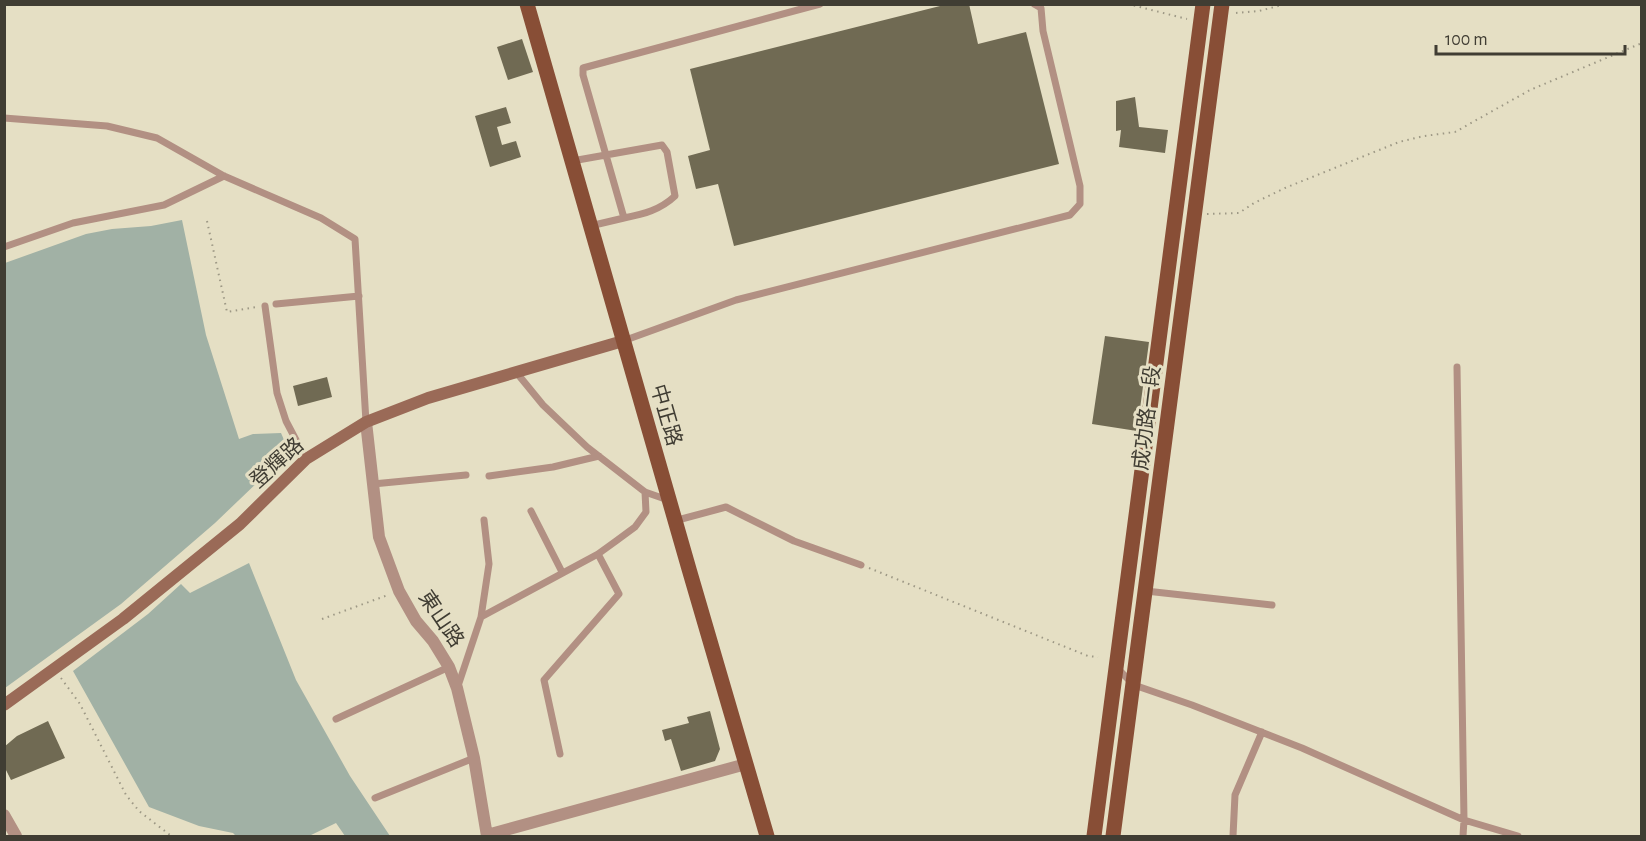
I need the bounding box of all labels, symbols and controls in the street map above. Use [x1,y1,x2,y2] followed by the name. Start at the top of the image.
[1436,18,1625,56] scale bar
[1445,31,1488,49] text: 100 m
[1129,364,1164,471] street label: 成功路一段
[647,382,686,448] street label: 中正路
[246,433,307,492] street label: 登輝路
[415,586,468,651] street label: 東山路

